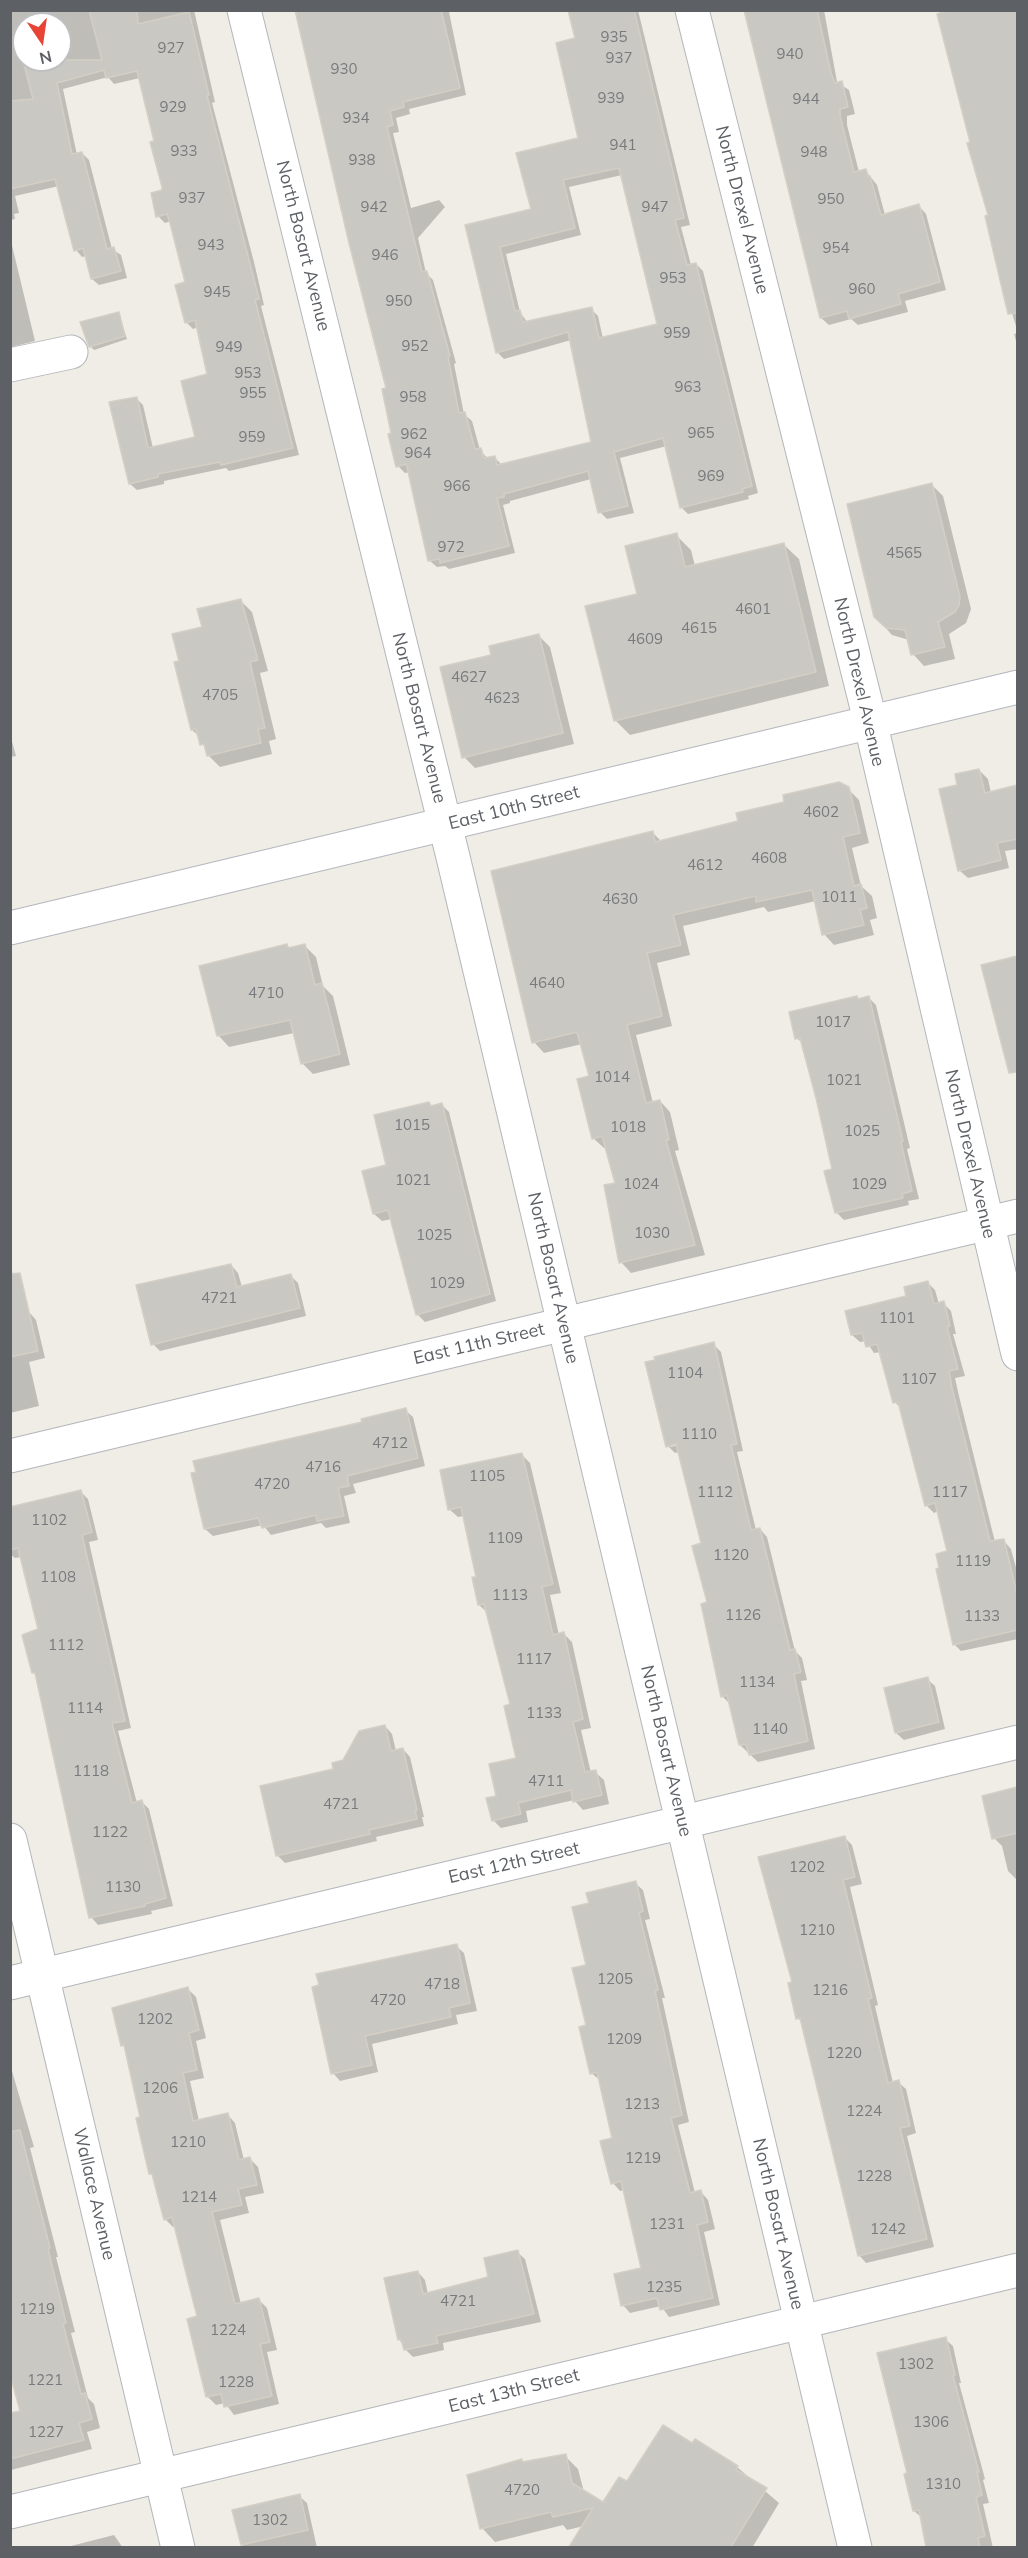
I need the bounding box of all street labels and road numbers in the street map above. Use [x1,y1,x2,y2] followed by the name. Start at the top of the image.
[711,124,773,296] street label: North Drexel Avenue
[271,158,335,334] street label: North Bosart Avenue
[829,595,889,769] street label: North Drexel Avenue
[387,630,451,806] street label: North Bosart Avenue
[446,781,582,835] street label: East 10th Street
[940,1067,1000,1241] street label: North Drexel Avenue
[523,1190,583,1366] street label: North Bosart Avenue
[411,1318,547,1370] street label: East 11th Street
[636,1663,696,1839] street label: North Bosart Avenue
[446,1837,582,1889] street label: East 12th Street
[68,2126,120,2262] street label: Wallace Avenue
[748,2136,808,2312] street label: North Bosart Avenue
[446,2364,582,2418] street label: East 13th Street

